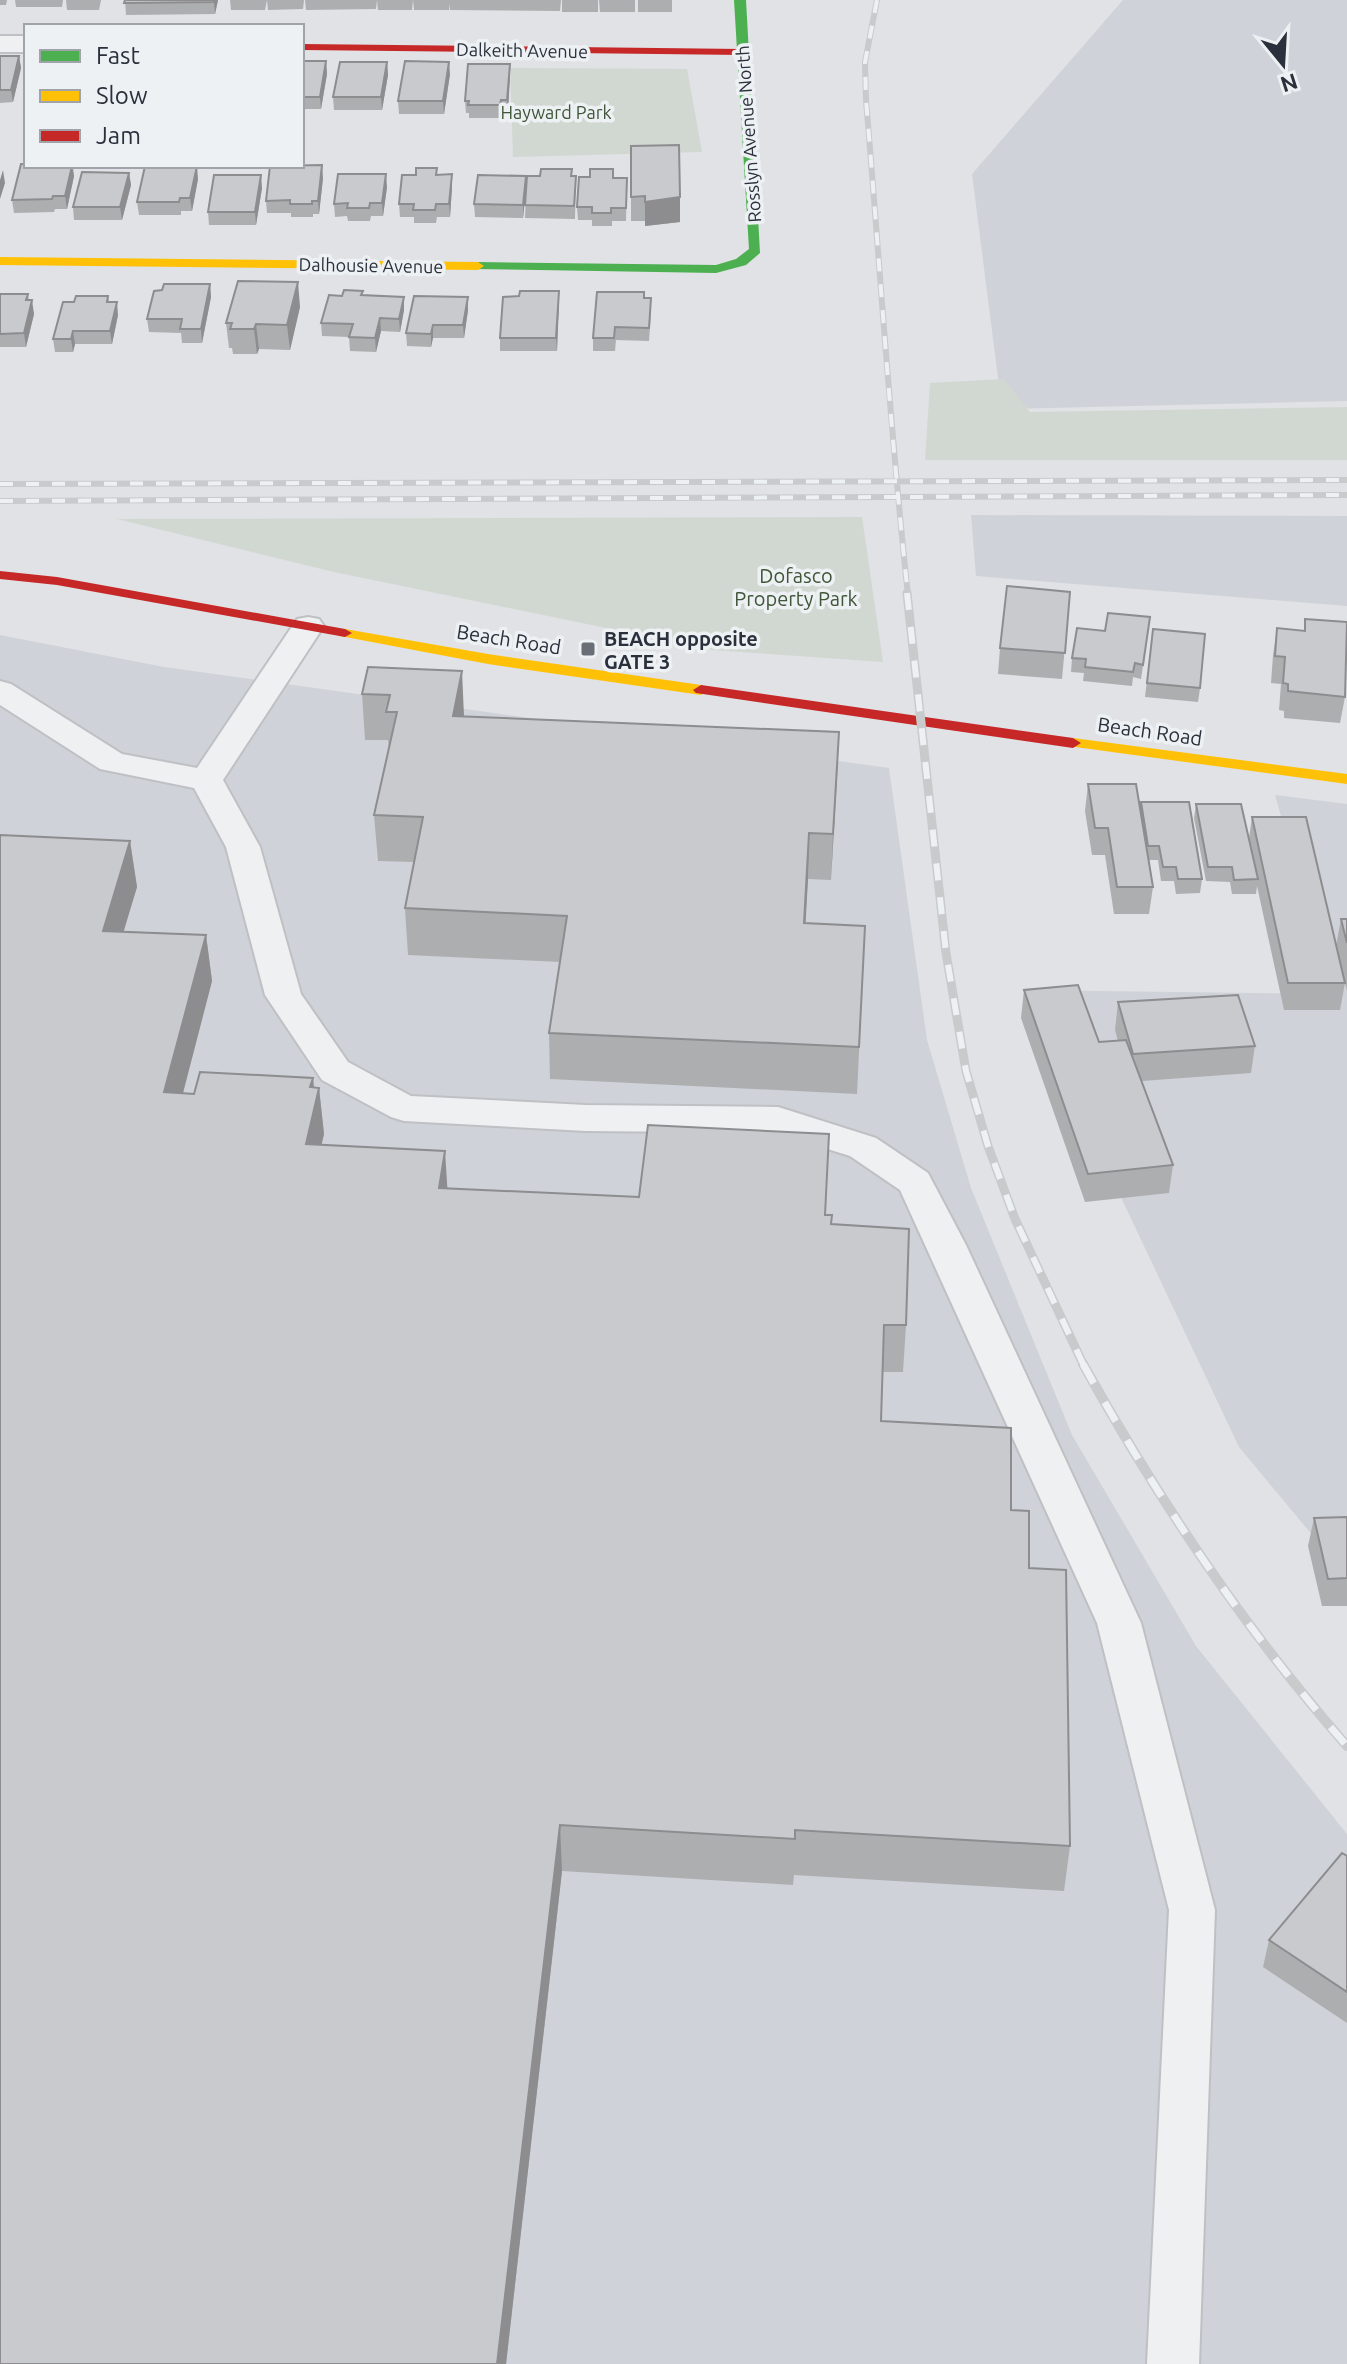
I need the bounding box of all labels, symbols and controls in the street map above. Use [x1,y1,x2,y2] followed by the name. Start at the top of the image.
[24,24,304,168] legend
[1243,24,1323,104] north arrow
[456,39,588,61] street label: Dalkeith Avenue
[96,42,140,69] text: Fast
[732,45,764,223] street label: Rosslyn Avenue North
[1278,69,1301,98] text: N
[96,82,148,109] text: Slow
[500,102,612,122] park label: Hayward Park
[96,122,141,149] text: Jam
[299,254,443,276] street label: Dalhousie Avenue
[734,564,858,610] park label: Dofasco Property Park
[455,619,563,659] street label: Beach Road
[604,627,758,673] place label: BEACH opposite GATE 3
[579,640,597,658] marker: BEACH opposite GATE 3
[1096,712,1204,750] street label: Beach Road

